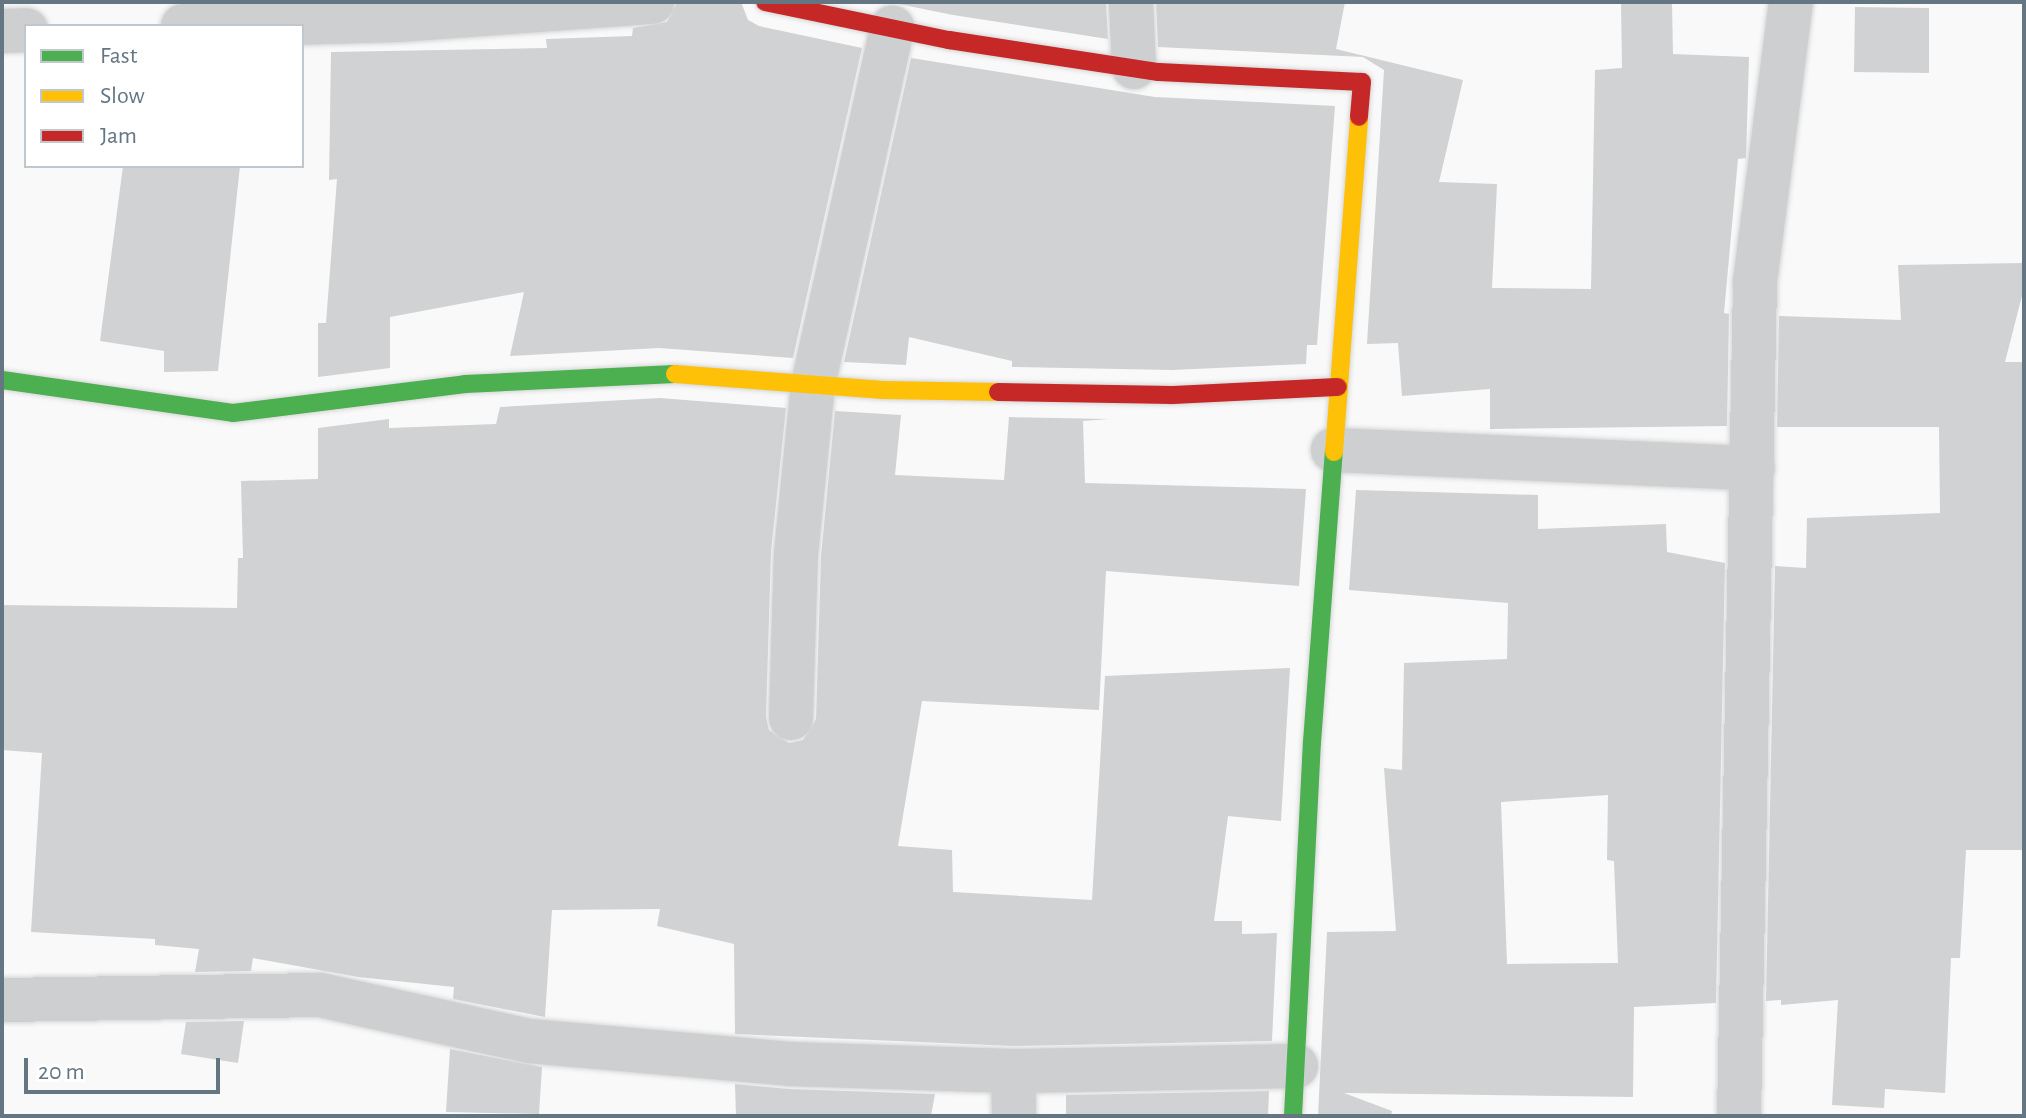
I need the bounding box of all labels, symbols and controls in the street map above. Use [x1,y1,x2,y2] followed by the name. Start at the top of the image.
[24,24,304,168] legend
[100,44,137,68] text: Fast
[100,84,145,108] text: Slow
[100,124,137,148] text: Jam
[28,1042,224,1092] scale bar
[38,1060,85,1084] text: 20 m

